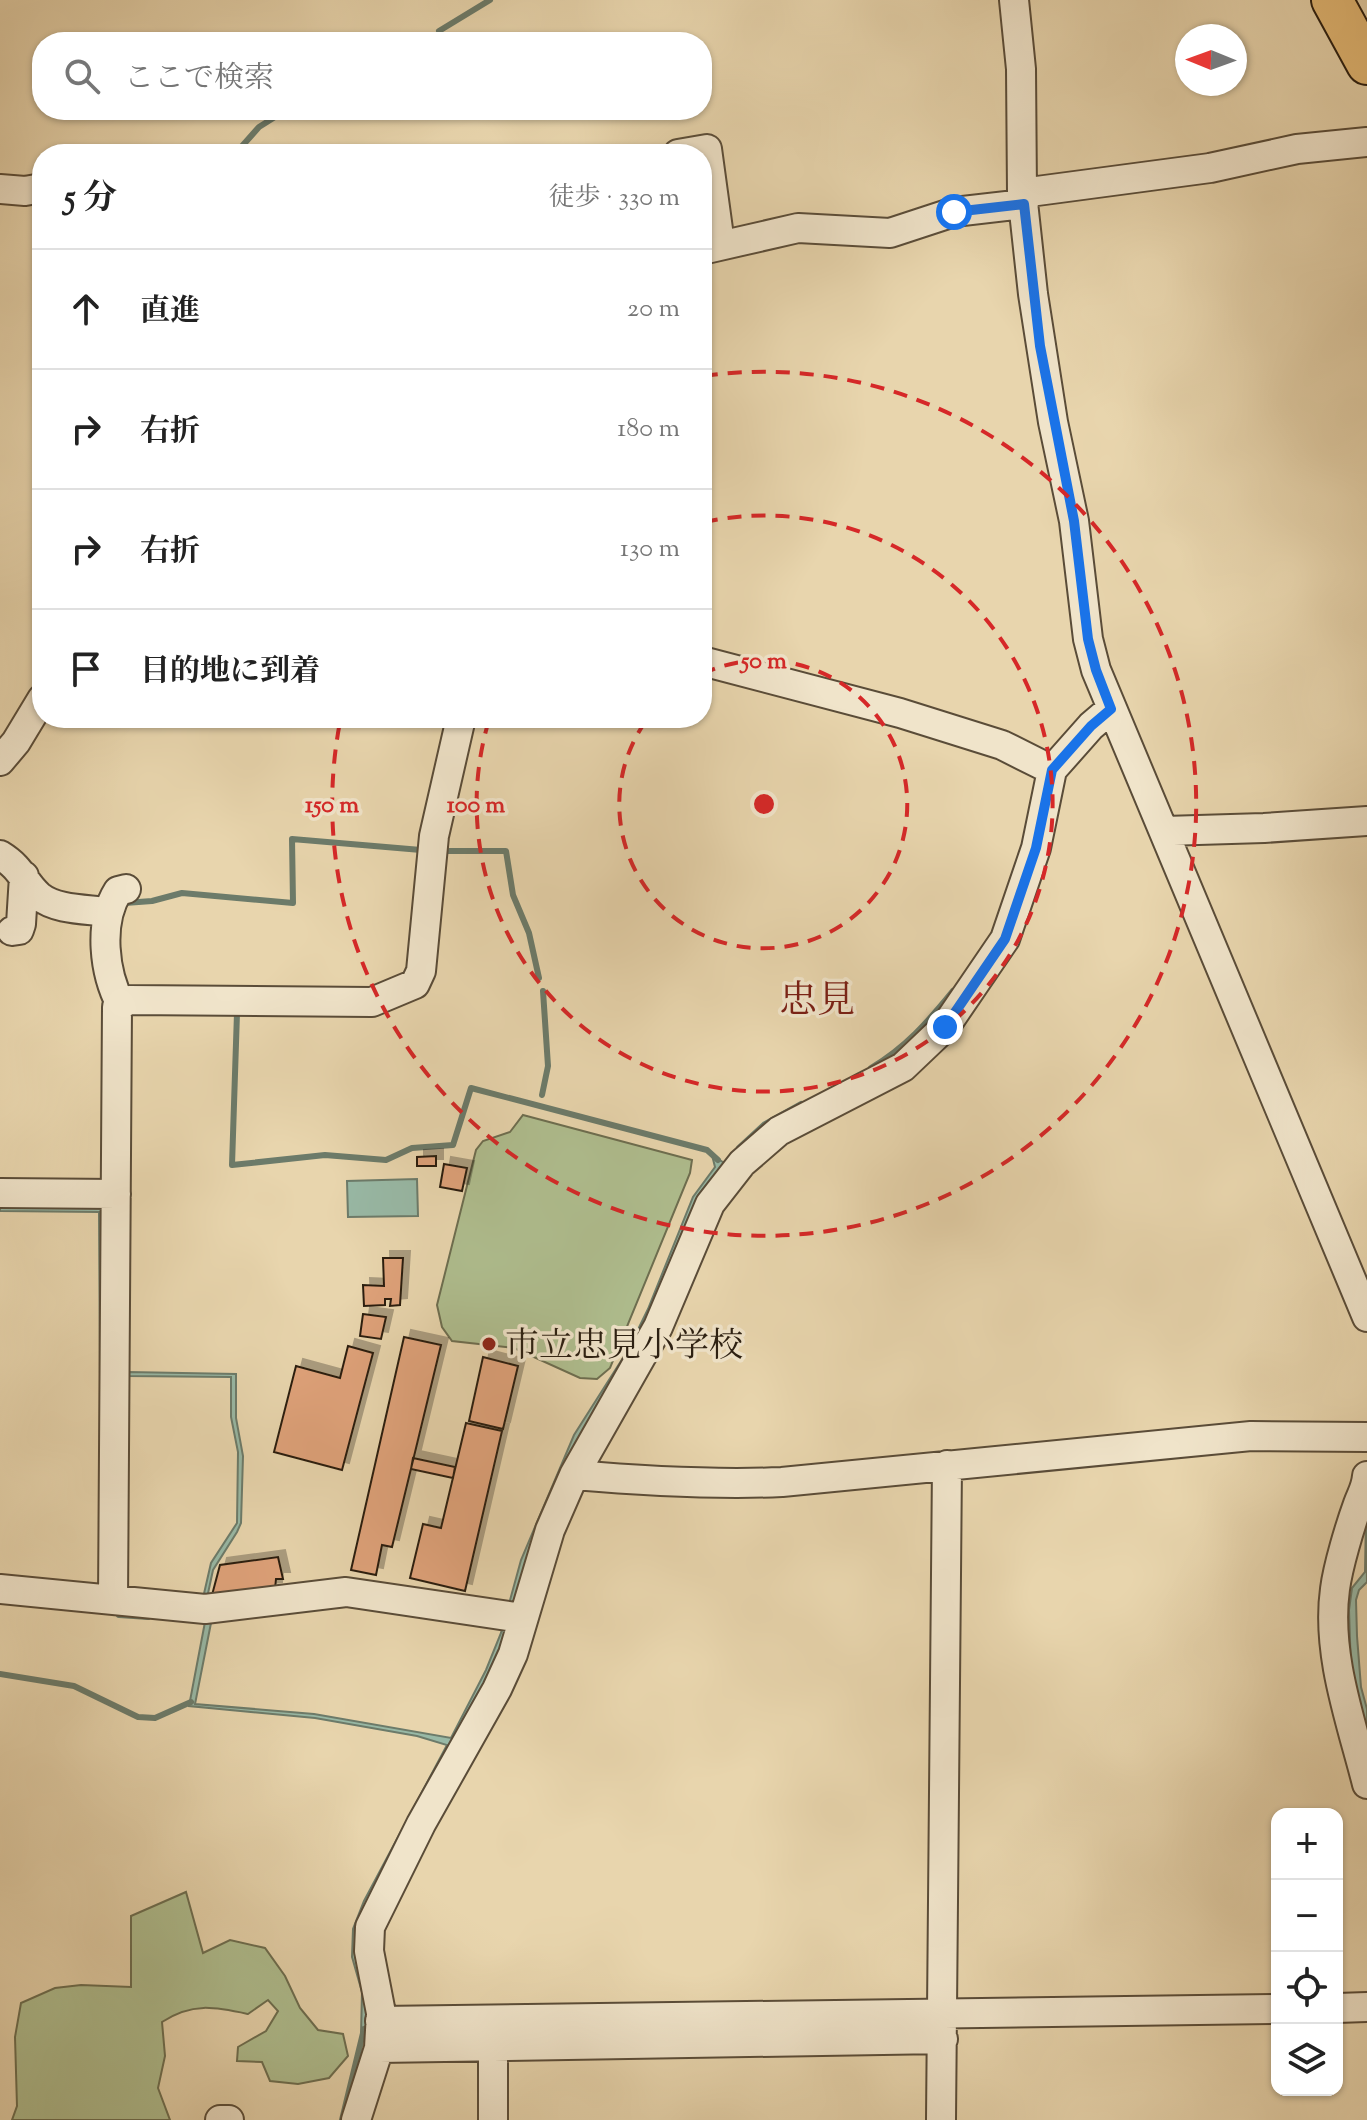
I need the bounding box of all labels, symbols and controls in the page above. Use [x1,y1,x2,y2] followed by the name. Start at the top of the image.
[1175,24,1247,96] north arrow
[32,32,712,120] search box
[60,54,104,98] icon: search
[124,58,274,101] text: ここで検索
[64,175,117,224] text: 5 分
[549,180,680,217] text: 徒歩 · 330 m
[936,194,972,230] route start
[64,287,108,331] icon: ahead
[140,291,200,334] text: 直進
[627,291,680,328] text: 20 m
[64,407,108,451] icon: right
[140,411,200,454] text: 右折
[617,411,680,448] text: 180 m
[64,527,108,571] icon: right
[140,531,200,574] text: 右折
[620,531,680,568] text: 130 m
[739,645,787,679] text: 50 m
[64,647,108,691] icon: arrive
[140,651,320,694] text: 目的地に到着
[305,789,359,823] text: 150 m
[447,789,505,823] text: 100 m
[750,790,778,818] centre of rings
[779,976,855,1030] district label: 忠見
[927,1009,963,1045] route end
[505,1323,743,1372] place label: 市立忠見小学校
[480,1335,498,1353] marker: 市立忠見小学校
[1271,1808,1343,2096] map controls
[1271,1808,1343,1880] button: +
[1271,1880,1343,1952] button: −
[1271,1952,1343,2024] button: locate
[1271,2024,1343,2096] button: layers

